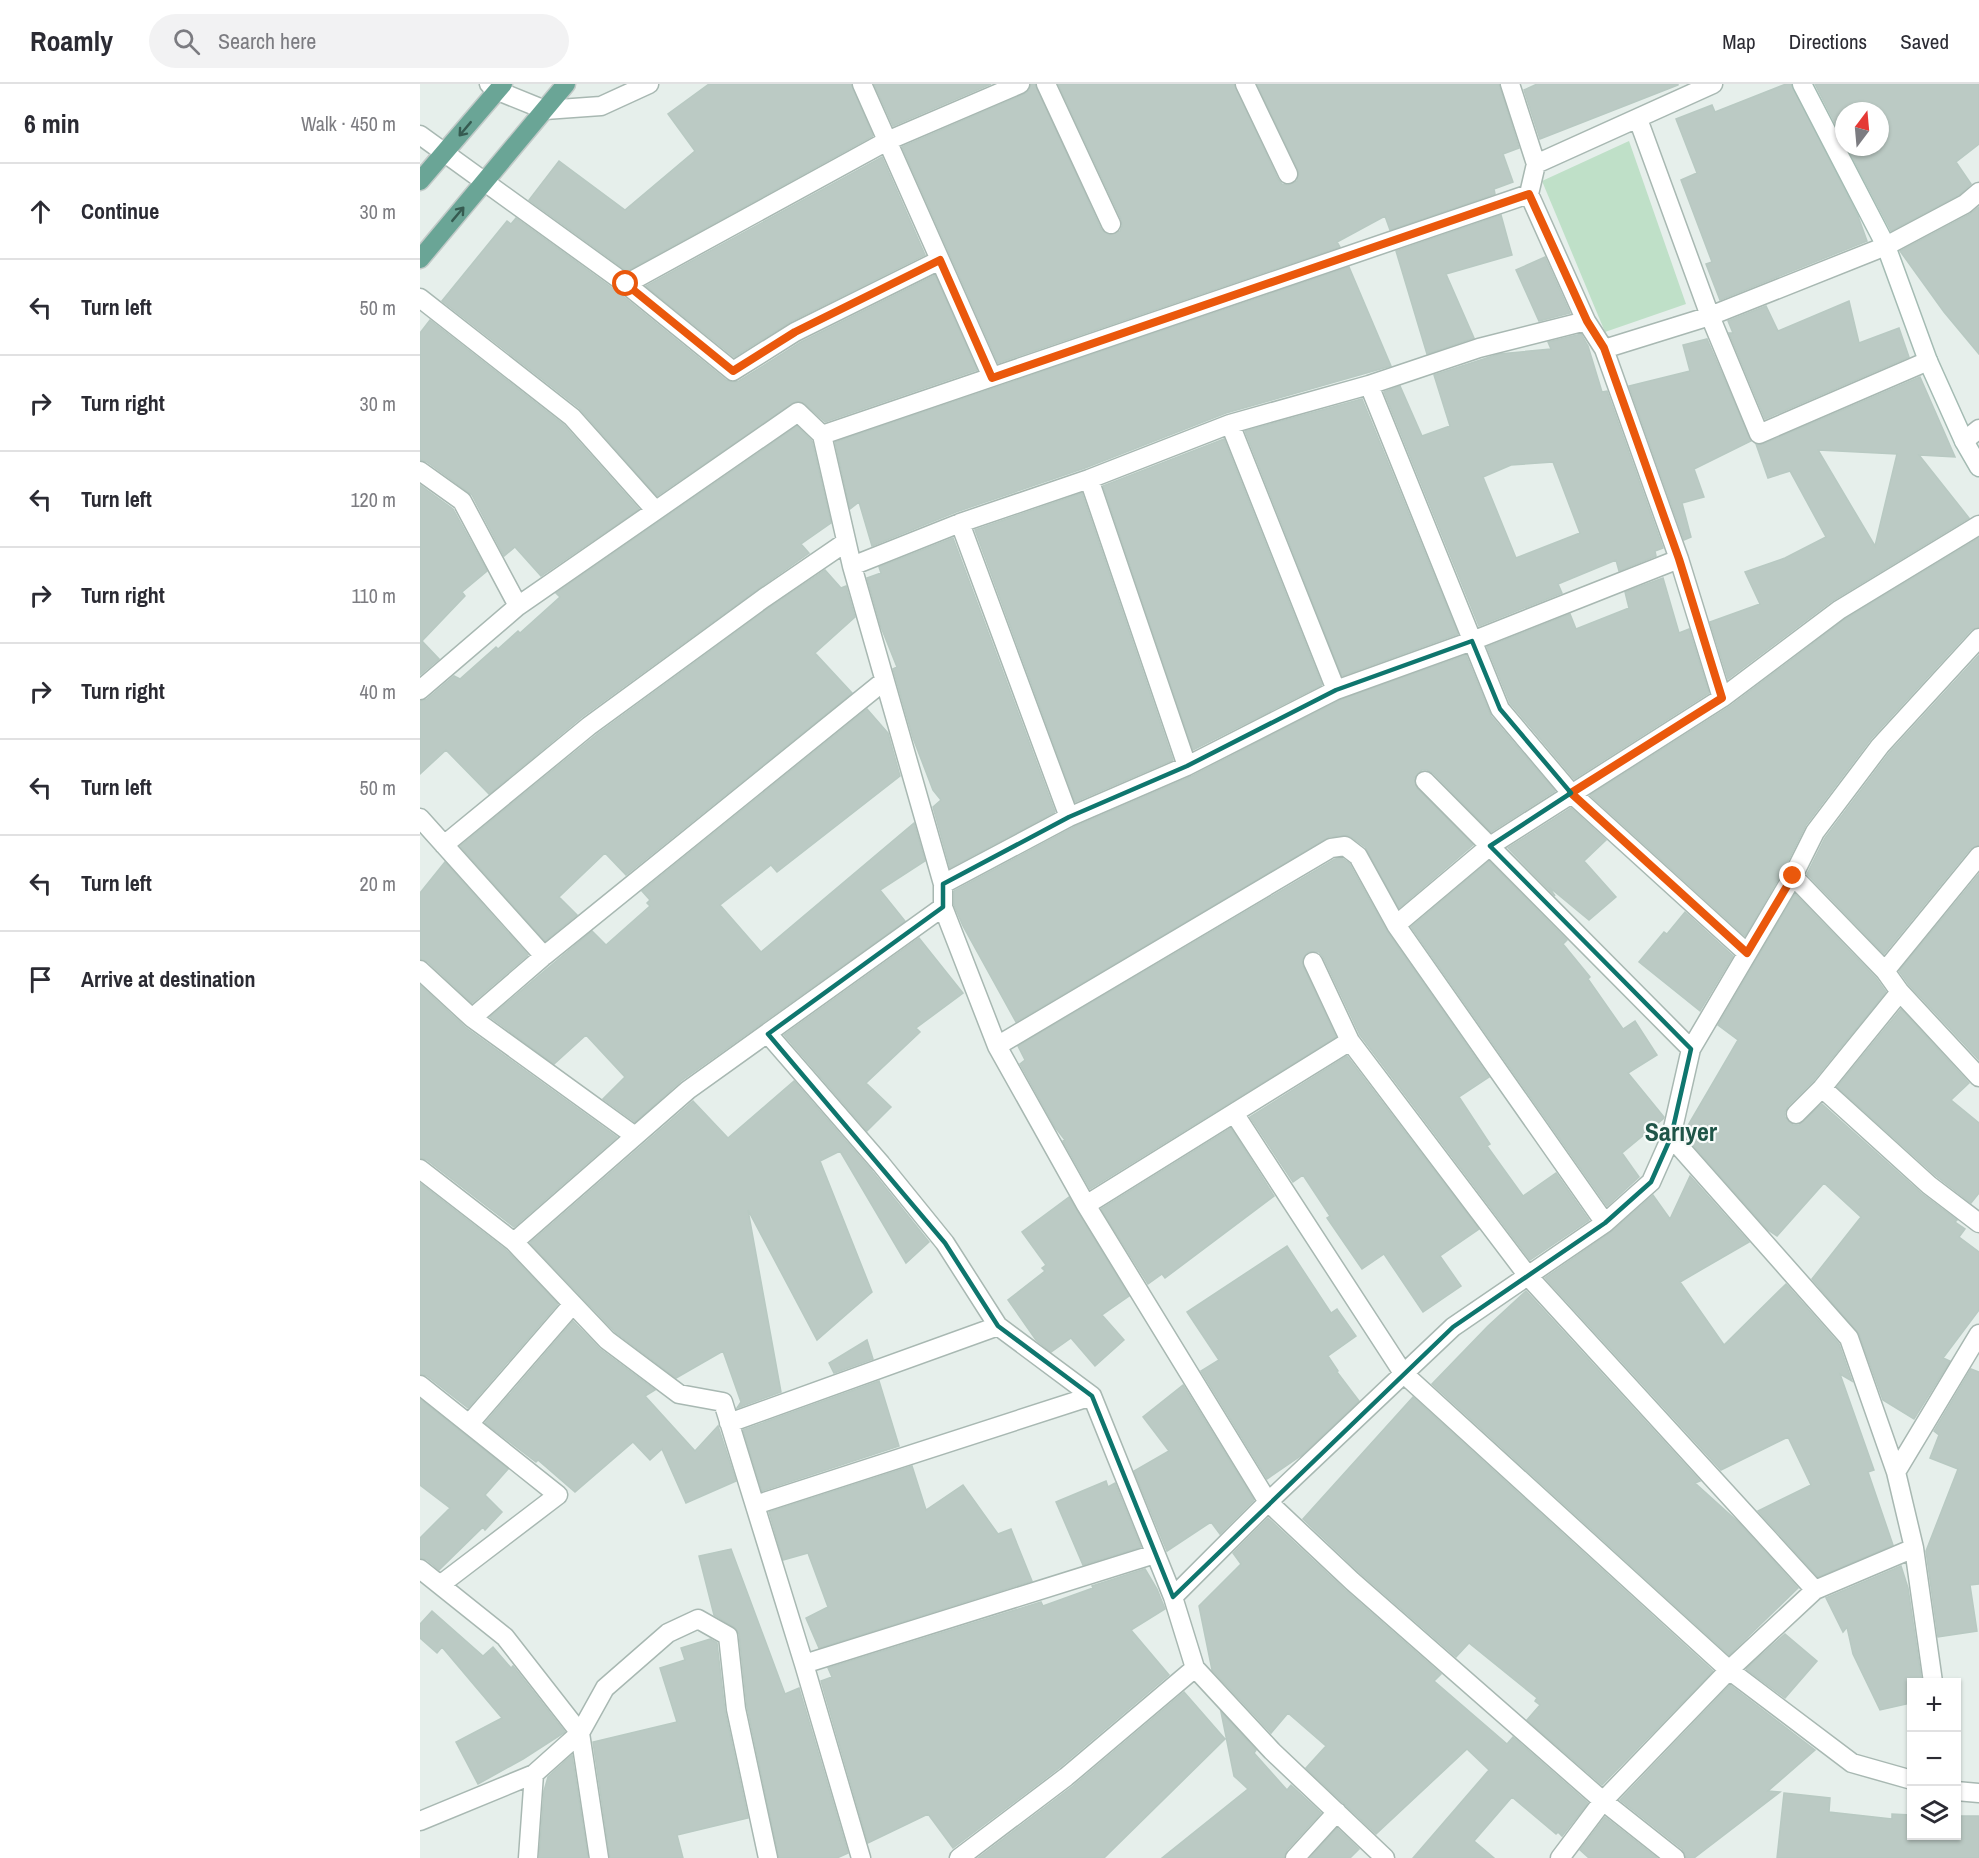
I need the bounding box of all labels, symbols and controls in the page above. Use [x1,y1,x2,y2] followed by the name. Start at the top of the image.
[149,14,569,68] search box
[30,22,113,60] text: Roamly
[170,25,203,58] icon: search
[218,26,316,56] text: Search here
[1722,27,1756,56] text: Map
[1789,27,1867,56] text: Directions
[1900,27,1949,56] text: Saved
[1835,102,1889,156] north arrow
[24,106,80,141] text: 6 min
[301,110,396,137] text: Walk · 450 m
[458,121,472,136] one-way arrow
[24,195,57,228] icon: ahead
[81,196,159,226] text: Continue
[360,198,396,225] text: 30 m
[451,206,464,222] one-way arrow
[612,270,638,296] route start
[24,291,57,324] icon: left
[81,292,152,322] text: Turn left
[360,294,396,321] text: 50 m
[24,387,57,420] icon: right
[81,388,165,418] text: Turn right
[360,390,396,417] text: 30 m
[24,483,57,516] icon: left
[81,484,152,514] text: Turn left
[350,486,396,513] text: 120 m
[24,579,57,612] icon: right
[81,580,165,610] text: Turn right
[352,582,396,609] text: 110 m
[24,675,57,708] icon: right
[81,676,165,706] text: Turn right
[360,678,396,705] text: 40 m
[24,771,57,804] icon: left
[81,772,152,802] text: Turn left
[360,774,396,801] text: 50 m
[1779,862,1805,888] route end
[24,867,57,900] icon: left
[81,868,152,898] text: Turn left
[360,870,396,897] text: 20 m
[24,963,57,996] icon: arrive
[81,964,255,994] text: Arrive at destination
[1645,1114,1718,1149] district label: Sarıyer
[1907,1678,1961,1840] map controls
[1907,1678,1961,1732] button: +
[1907,1732,1961,1786] button: −
[1907,1786,1961,1840] button: layers

